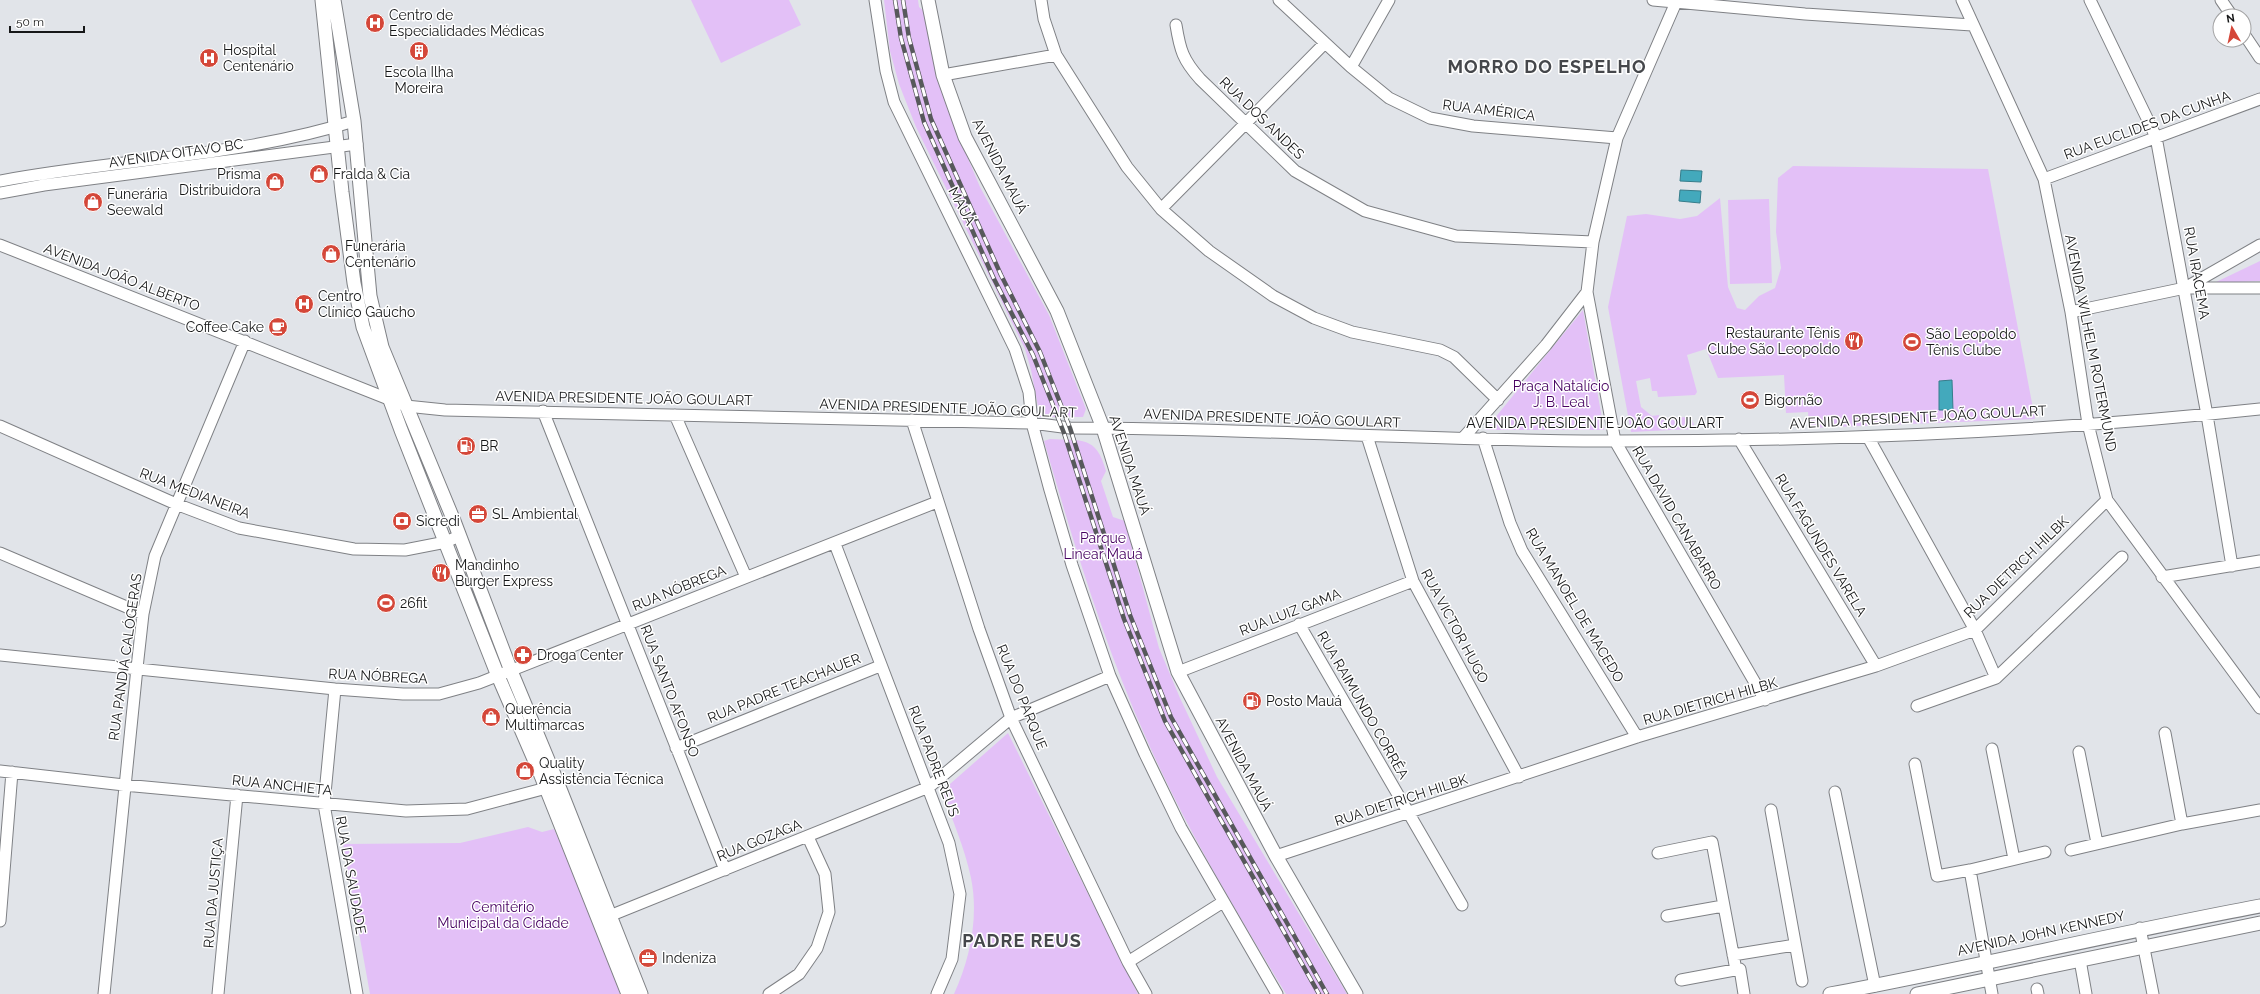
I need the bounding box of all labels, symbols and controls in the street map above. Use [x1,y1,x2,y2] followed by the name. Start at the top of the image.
[389,7,544,39] place label: Centro de Especialidades Médicas
[10,8,84,34] scale bar
[2212,8,2252,48] north arrow
[364,12,386,34] hospital icon: Centro de Especialidades Médicas
[2225,12,2236,26] text: N
[16,15,44,29] text: 50 m
[408,40,430,62] building icon: Escola Ilha Moreira
[223,42,294,74] place label: Hospital Centenário
[198,47,220,69] hospital icon: Hospital Centenário
[1447,56,1647,77] district label: MORRO DO ESPELHO
[384,64,454,96] place label: Escola Ilha Moreira
[1216,74,1308,163] street label: RUA DOS ANDES
[2062,87,2233,163] street label: RUA EUCLIDES DA CUNHA
[1442,95,1537,124] street label: RUA AMÉRICA
[969,116,1032,217] street label: AVENIDA MAUÁ
[108,136,245,170] street label: AVENIDA OITAVO BC
[308,163,330,185] shop icon: Fralda & Cia
[179,166,261,198] place label: Prisma Distribuidora
[333,166,410,182] place label: Fralda & Cia
[264,171,286,193] shop icon: Prisma Distribuidora
[945,184,980,228] street label: MAUÁ
[107,186,168,218] place label: Funerária Seewald
[82,191,104,213] shop icon: Funerária Seewald
[2181,226,2213,321] street label: RUA IRACEMA
[2062,233,2120,453] street label: AVENIDA WILHELM ROTERMUND
[345,238,416,270] place label: Funerária Centenário
[42,239,203,314] street label: AVENIDA JOÃO ALBERTO
[320,243,342,265] shop icon: Funerária Centenário
[318,288,415,320] place label: Centro Clínico Gaúcho
[293,293,315,315] hospital icon: Centro Clínico Gaúcho
[267,316,289,338] cafe icon: Coffee Cake
[186,319,264,335] place label: Coffee Cake
[1707,325,1840,357] place label: Restaurante Tênis Clube São Leopoldo
[1926,326,2016,358] place label: São Leopoldo Tênis Clube
[1843,330,1865,352] restaurant icon: Restaurante Tênis Clube São Leopoldo
[1901,331,1923,353] sports icon: São Leopoldo Tênis Clube
[1513,378,1609,410] park label: Praça Natalício J. B. Leal
[495,387,753,408] street label: AVENIDA PRESIDENTE JOÃO GOULART
[1739,389,1761,411] sports icon: Bigornão
[1764,392,1822,408] place label: Bigornão
[819,395,1077,421] street label: AVENIDA PRESIDENTE JOÃO GOULART
[1789,401,2047,432] street label: AVENIDA PRESIDENTE JOÃO GOULART
[1143,405,1401,431] street label: AVENIDA PRESIDENTE JOÃO GOULART
[1106,413,1155,518] street label: AVENIDA MAUÁ
[1466,414,1724,431] street label: AVENIDA PRESIDENTE JOÃO GOULART
[455,435,477,457] fuel station icon: BR
[480,438,498,454] place label: BR
[1629,443,1725,593] street label: RUA DAVID CANABARRO
[138,465,253,522] street label: RUA MEDIANEIRA
[1772,471,1870,620] street label: RUA FAGUNDES VARELA
[467,503,489,525] office icon: SL Ambiental
[492,506,578,522] place label: SL Ambiental
[391,510,413,532] bank icon: Sicredi
[416,513,460,529] place label: Sicredi
[1960,513,2072,621] street label: RUA DIETRICH HILBK
[1523,525,1627,685] street label: RUA MANOEL DE MACEDO
[1063,530,1143,562] park label: Parque Linear Mauá
[455,557,553,589] place label: Mandinho Burger Express
[629,561,729,614] street label: RUA NÓBREGA
[430,562,452,584] restaurant icon: Mandinho Burger Express
[1418,566,1492,686] street label: RUA VICTOR HUGO
[104,572,145,742] street label: RUA PANDIÁ CALÓGERAS
[1237,585,1343,639] street label: RUA LUIZ GAMA
[375,592,397,614] sports icon: 26fit
[400,595,428,611] place label: 26fit
[637,623,703,759] street label: RUA SANTO AFONSO
[1314,628,1413,782] street label: RUA RAIMUNDO CORRÊA
[994,642,1050,752] street label: RUA DO PARQUE
[512,644,534,666] pharmacy icon: Droga Center
[537,647,624,663] place label: Droga Center
[705,650,863,726] street label: RUA PADRE TEACHAUER
[328,664,429,687] street label: RUA NÓBREGA
[1641,674,1779,728] street label: RUA DIETRICH HILBK
[1241,690,1263,712] fuel station icon: Posto Mauá
[1266,693,1342,709] place label: Posto Mauá
[505,701,585,733] place label: Querência Multimarcas
[905,703,963,819] street label: RUA PADRE REUS
[480,706,502,728] shop icon: Querência Multimarcas
[1212,714,1277,814] street label: AVENIDA MAUÁ
[539,755,664,787] place label: Quality Assistência Técnica
[514,760,536,782] shop icon: Quality Assistência Técnica
[1332,771,1470,829] street label: RUA DIETRICH HILBK
[231,772,333,798] street label: RUA ANCHIETA
[333,815,369,935] street label: RUA DA SAUDADE
[714,816,804,864] street label: RUA GOZAGA
[200,837,226,949] street label: RUA DA JUSTIÇA
[437,899,569,931] park label: Cemitério Municipal da Cidade
[1956,907,2126,959] street label: AVENIDA JOHN KENNEDY
[962,930,1082,951] district label: PADRE REUS
[637,947,659,969] office icon: Indeniza
[662,950,716,966] place label: Indeniza

